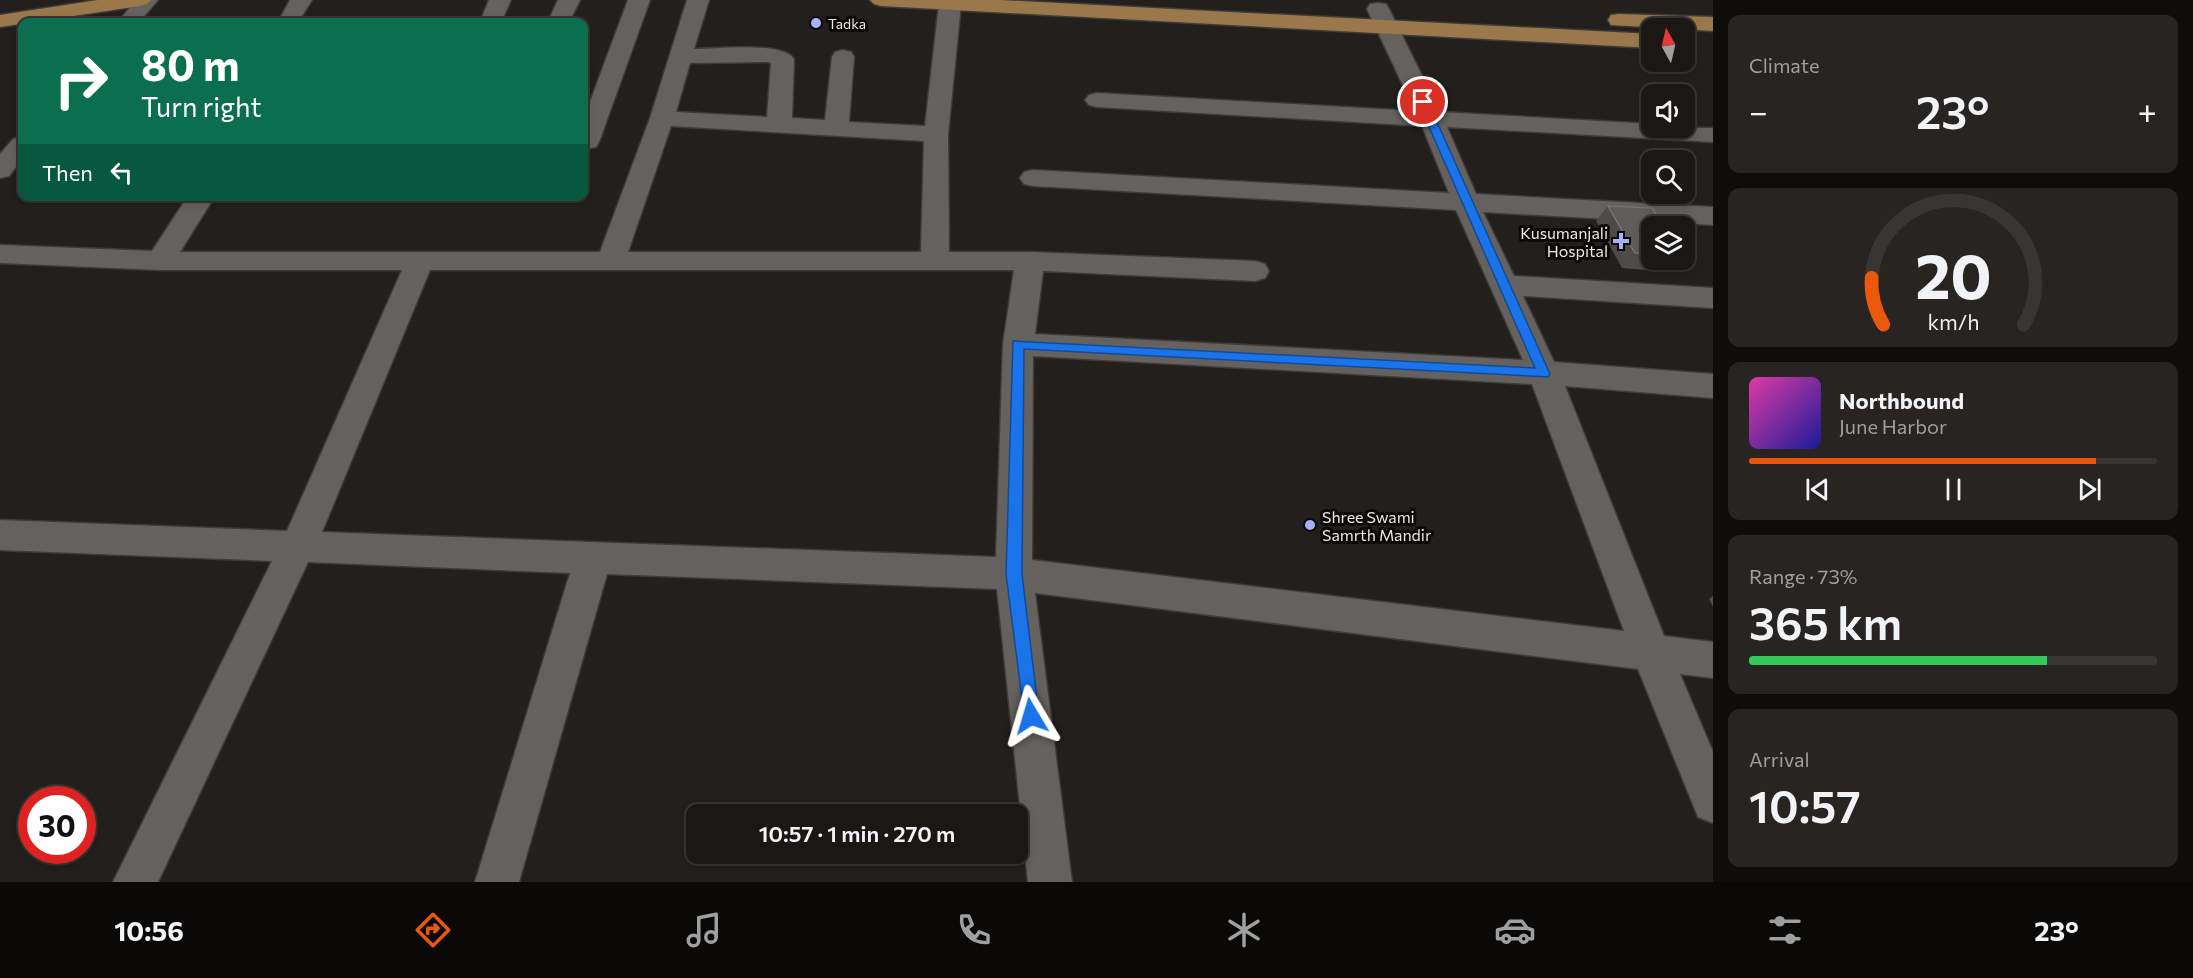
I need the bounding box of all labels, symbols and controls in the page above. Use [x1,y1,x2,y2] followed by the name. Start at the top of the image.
[828,15,866,32] place label: Tadka
[809,16,823,30] marker: Tadka
[1641,18,1695,72] north arrow
[1641,18,1695,270] map controls
[141,38,240,90] text: 80 m
[42,42,120,120] icon: right
[1749,53,1819,77] text: Climate
[1397,76,1448,127] pin
[1916,83,1989,138] text: 23°
[1641,84,1695,138] button: sound
[1406,85,1439,118] icon: arrive
[141,90,261,123] text: Turn right
[1749,90,1768,131] text: −
[2138,90,2157,131] text: +
[1641,150,1695,204] button: search
[105,156,138,189] icon: left
[42,159,93,186] text: Then
[1641,216,1695,270] button: layers
[1520,223,1608,260] place label: Kusumanjali Hospital
[1612,232,1630,250] marker: Kusumanjali Hospital
[1915,236,1991,312] text: 20
[1927,308,1979,334] text: km/h
[1839,387,1964,414] text: Northbound
[1839,414,1947,438] text: June Harbor
[1801,473,1834,506] icon: previous
[1937,473,1970,506] icon: pause
[2073,473,2106,506] icon: next
[1322,507,1432,544] place label: Shree Swami Samrth Mandir
[1303,518,1317,532] marker: Shree Swami Samrth Mandir
[1749,564,1857,588] text: Range · 73%
[1749,594,1902,649] text: 365 km
[999,684,1063,748] position arrow
[1749,747,1810,771] text: Arrival
[1749,777,1861,832] text: 10:57
[18,786,96,864] speed limit sign: 30
[759,820,955,847] text: 10:57 · 1 min · 270 m
[412,909,454,951] icon: directions
[683,909,725,951] icon: music
[953,909,995,951] icon: phone
[1223,909,1265,951] icon: climate
[1494,909,1536,951] icon: car
[1764,909,1806,951] icon: filters
[114,914,184,947] text: 10:56
[2034,914,2079,947] text: 23°

